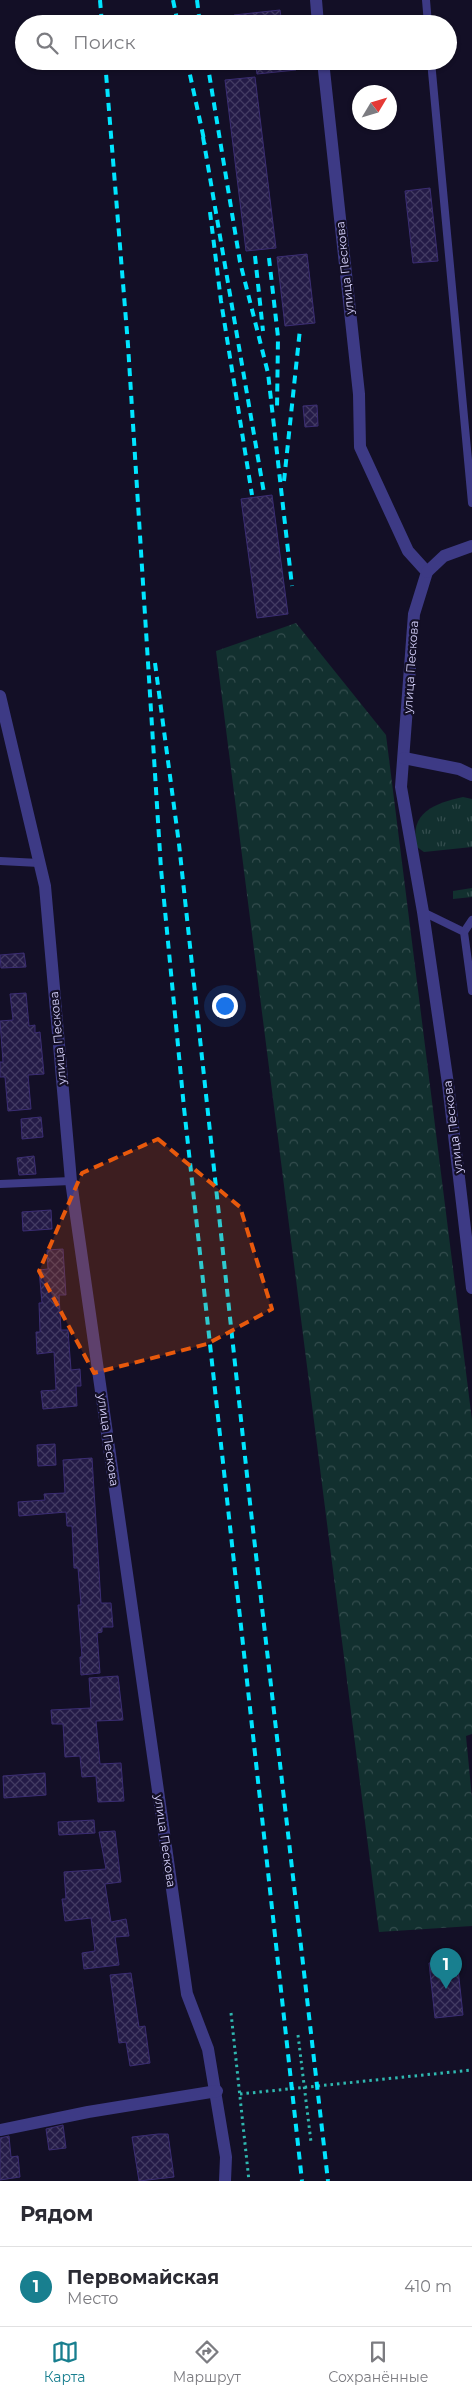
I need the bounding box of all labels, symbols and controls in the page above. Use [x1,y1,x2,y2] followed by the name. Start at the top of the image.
[15,15,457,70] search box
[33,29,61,57] icon: search
[73,31,136,54] text: Поиск
[352,85,397,130] north arrow
[332,221,357,316] street label: улица Пескова
[400,620,421,715] street label: улица Пескова
[46,991,69,1086] street label: улица Пескова
[212,993,238,1019] your location
[439,1080,466,1175] street label: улица Пескова
[94,1392,122,1487] street label: улица Пескова
[151,1793,179,1888] street label: улица Пескова
[430,1948,462,1989] pin: 1
[20,2201,93,2226] text: Рядом
[67,2266,219,2289] text: Первомайская
[33,2277,39,2296] text: 1
[404,2277,452,2296] text: 410 m
[67,2289,119,2308] text: Место
[44,2338,86,2386] tab: Карта
[173,2338,241,2386] tab: Маршрут
[328,2338,428,2386] tab: Сохранённые

